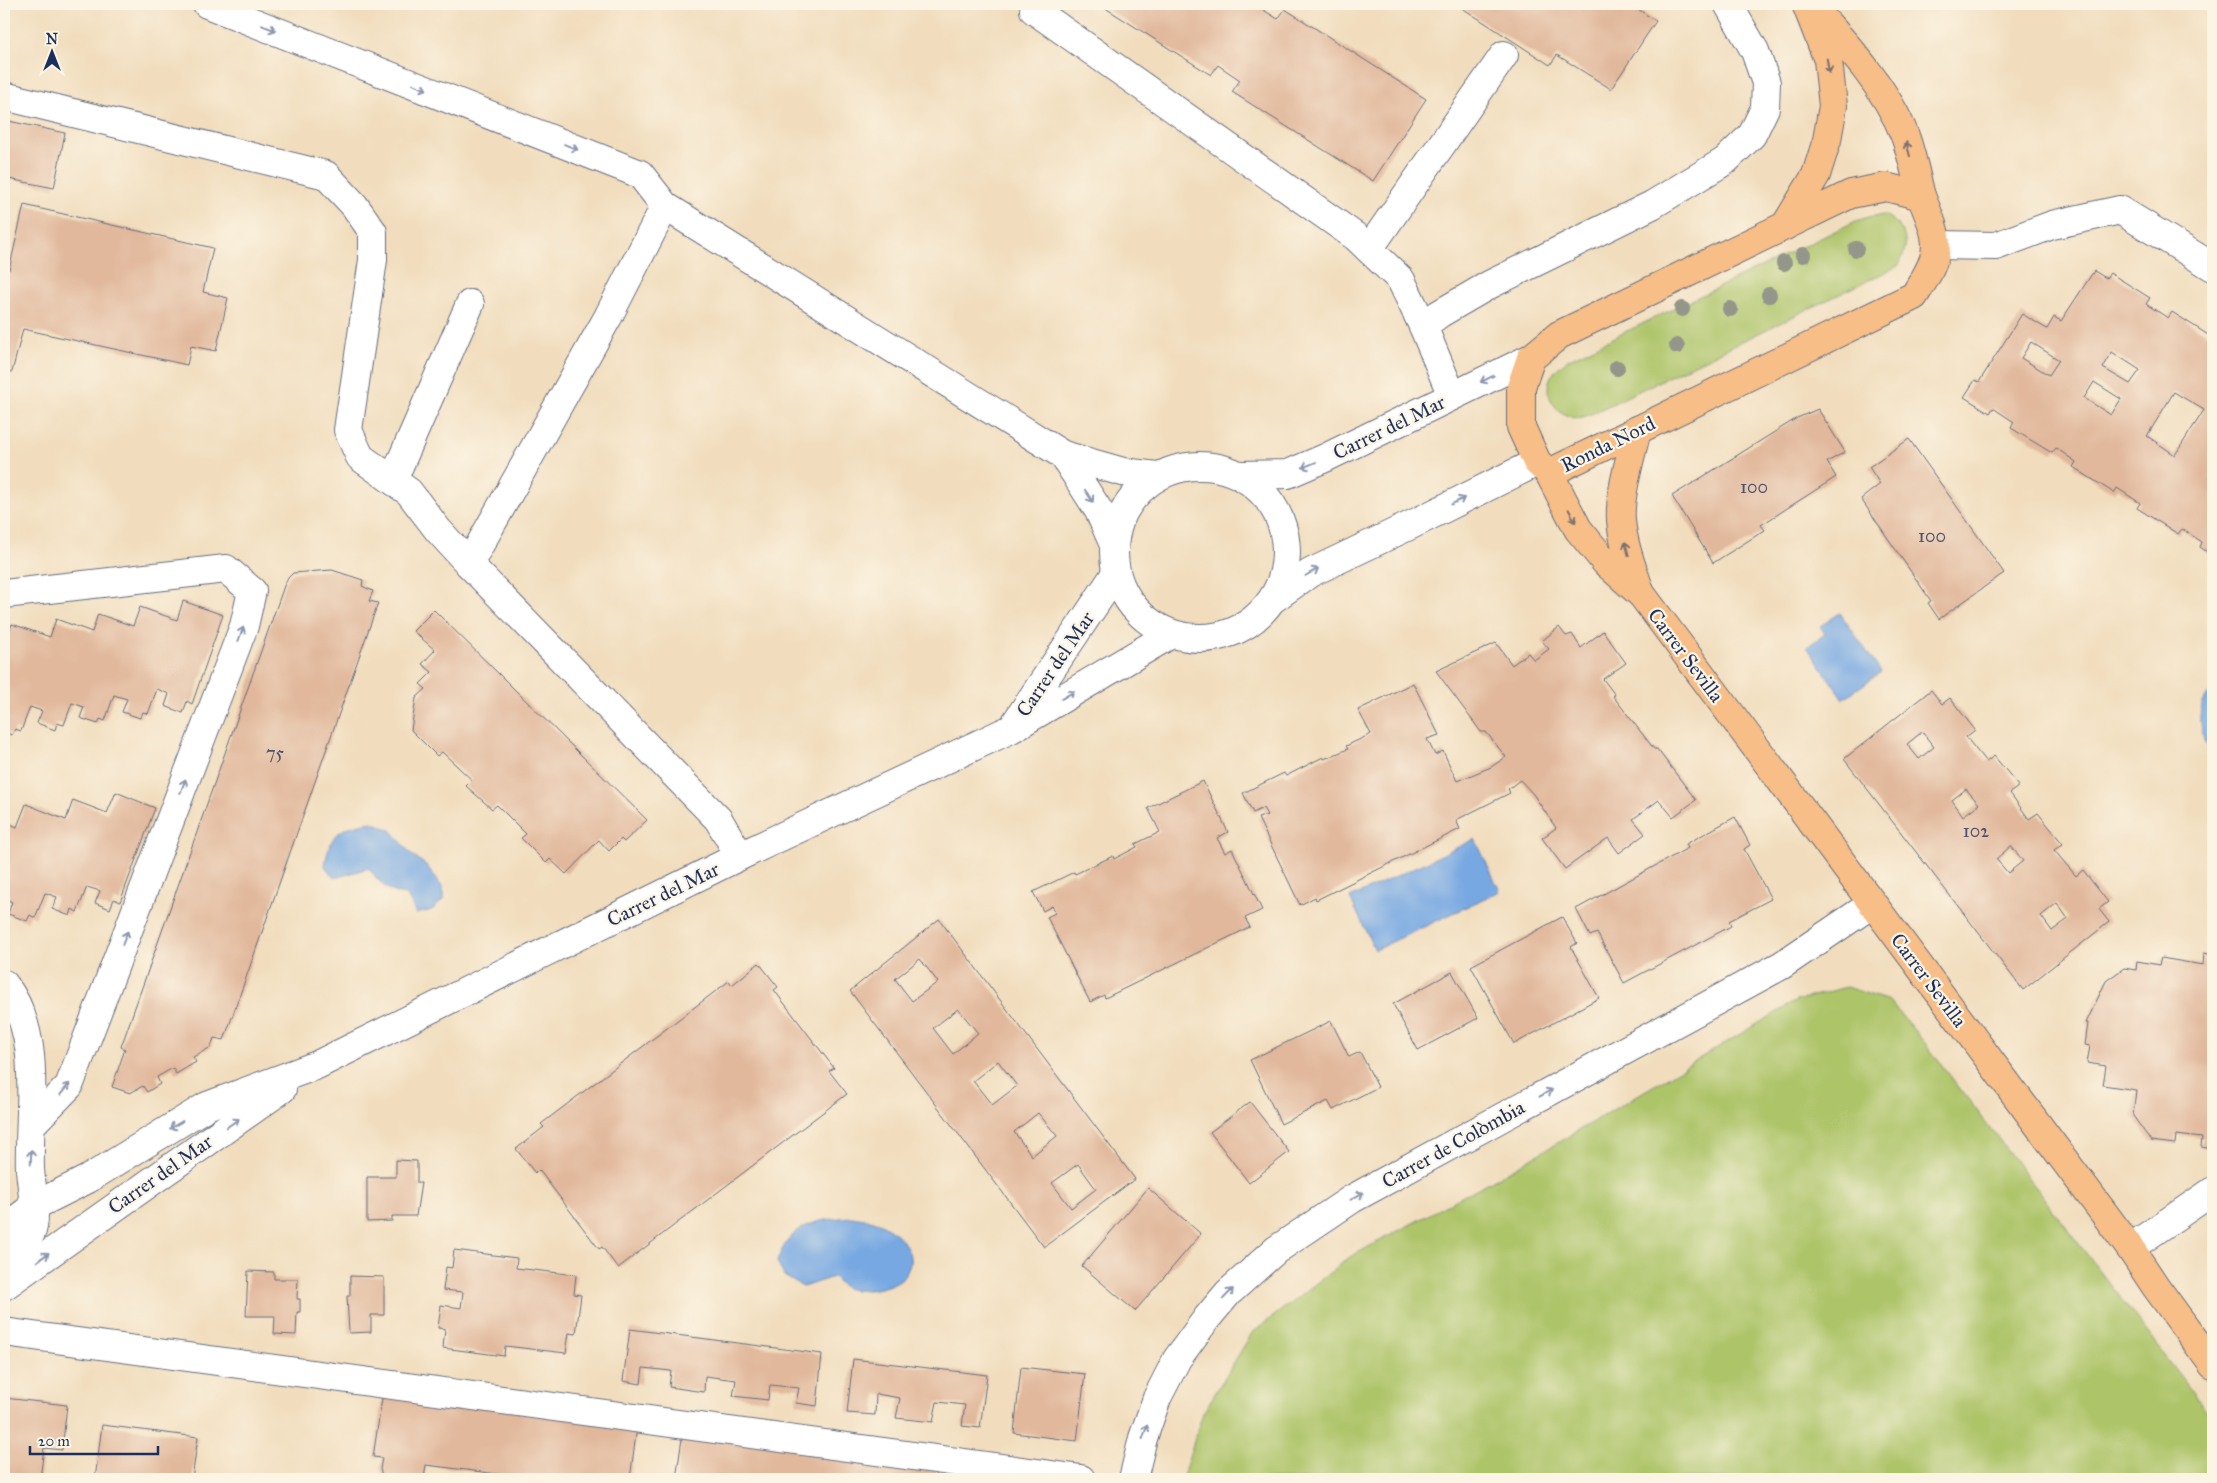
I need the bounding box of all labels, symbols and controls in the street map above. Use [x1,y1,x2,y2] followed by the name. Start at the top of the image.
[261,24,276,33] one-way arrow
[28,28,78,78] north arrow
[46,31,58,48] text: N
[1824,57,1834,73] one-way arrow
[412,83,428,92] one-way arrow
[1903,141,1913,157] one-way arrow
[563,143,578,152] one-way arrow
[1480,375,1495,385] one-way arrow
[1329,389,1449,464] street label: Carrer del Mar
[1557,411,1659,477] street label: Ronda Nord
[1302,460,1317,470] one-way arrow
[1740,476,1768,498] house number: 100
[1084,489,1095,503] one-way arrow
[1450,496,1465,505] one-way arrow
[1568,508,1577,523] one-way arrow
[1918,525,1946,547] house number: 100
[1622,541,1631,557] one-way arrow
[1304,567,1318,577] one-way arrow
[1643,603,1729,707] street label: Carrer Sevilla
[1011,606,1099,721] street label: Carrer del Mar
[237,627,246,642] one-way arrow
[1061,689,1075,699] one-way arrow
[266,742,285,764] house number: 75
[179,779,188,794] one-way arrow
[1963,820,1989,842] house number: 102
[603,856,723,931] street label: Carrer del Mar
[1886,928,1972,1032] street label: Carrer Sevilla
[121,931,131,946] one-way arrow
[60,1082,71,1095] one-way arrow
[1538,1088,1552,1098] one-way arrow
[1378,1095,1529,1193] street label: Carrer de Colòmbia
[226,1118,240,1128] one-way arrow
[169,1121,183,1131] one-way arrow
[103,1129,217,1219] street label: Carrer del Mar
[26,1150,35,1166] one-way arrow
[1349,1191,1364,1201] one-way arrow
[36,1252,50,1262] one-way arrow
[1222,1288,1234,1300] one-way arrow
[30,1423,158,1455] scale bar
[1141,1425,1150,1440] one-way arrow
[38,1432,70,1450] text: 20 m

